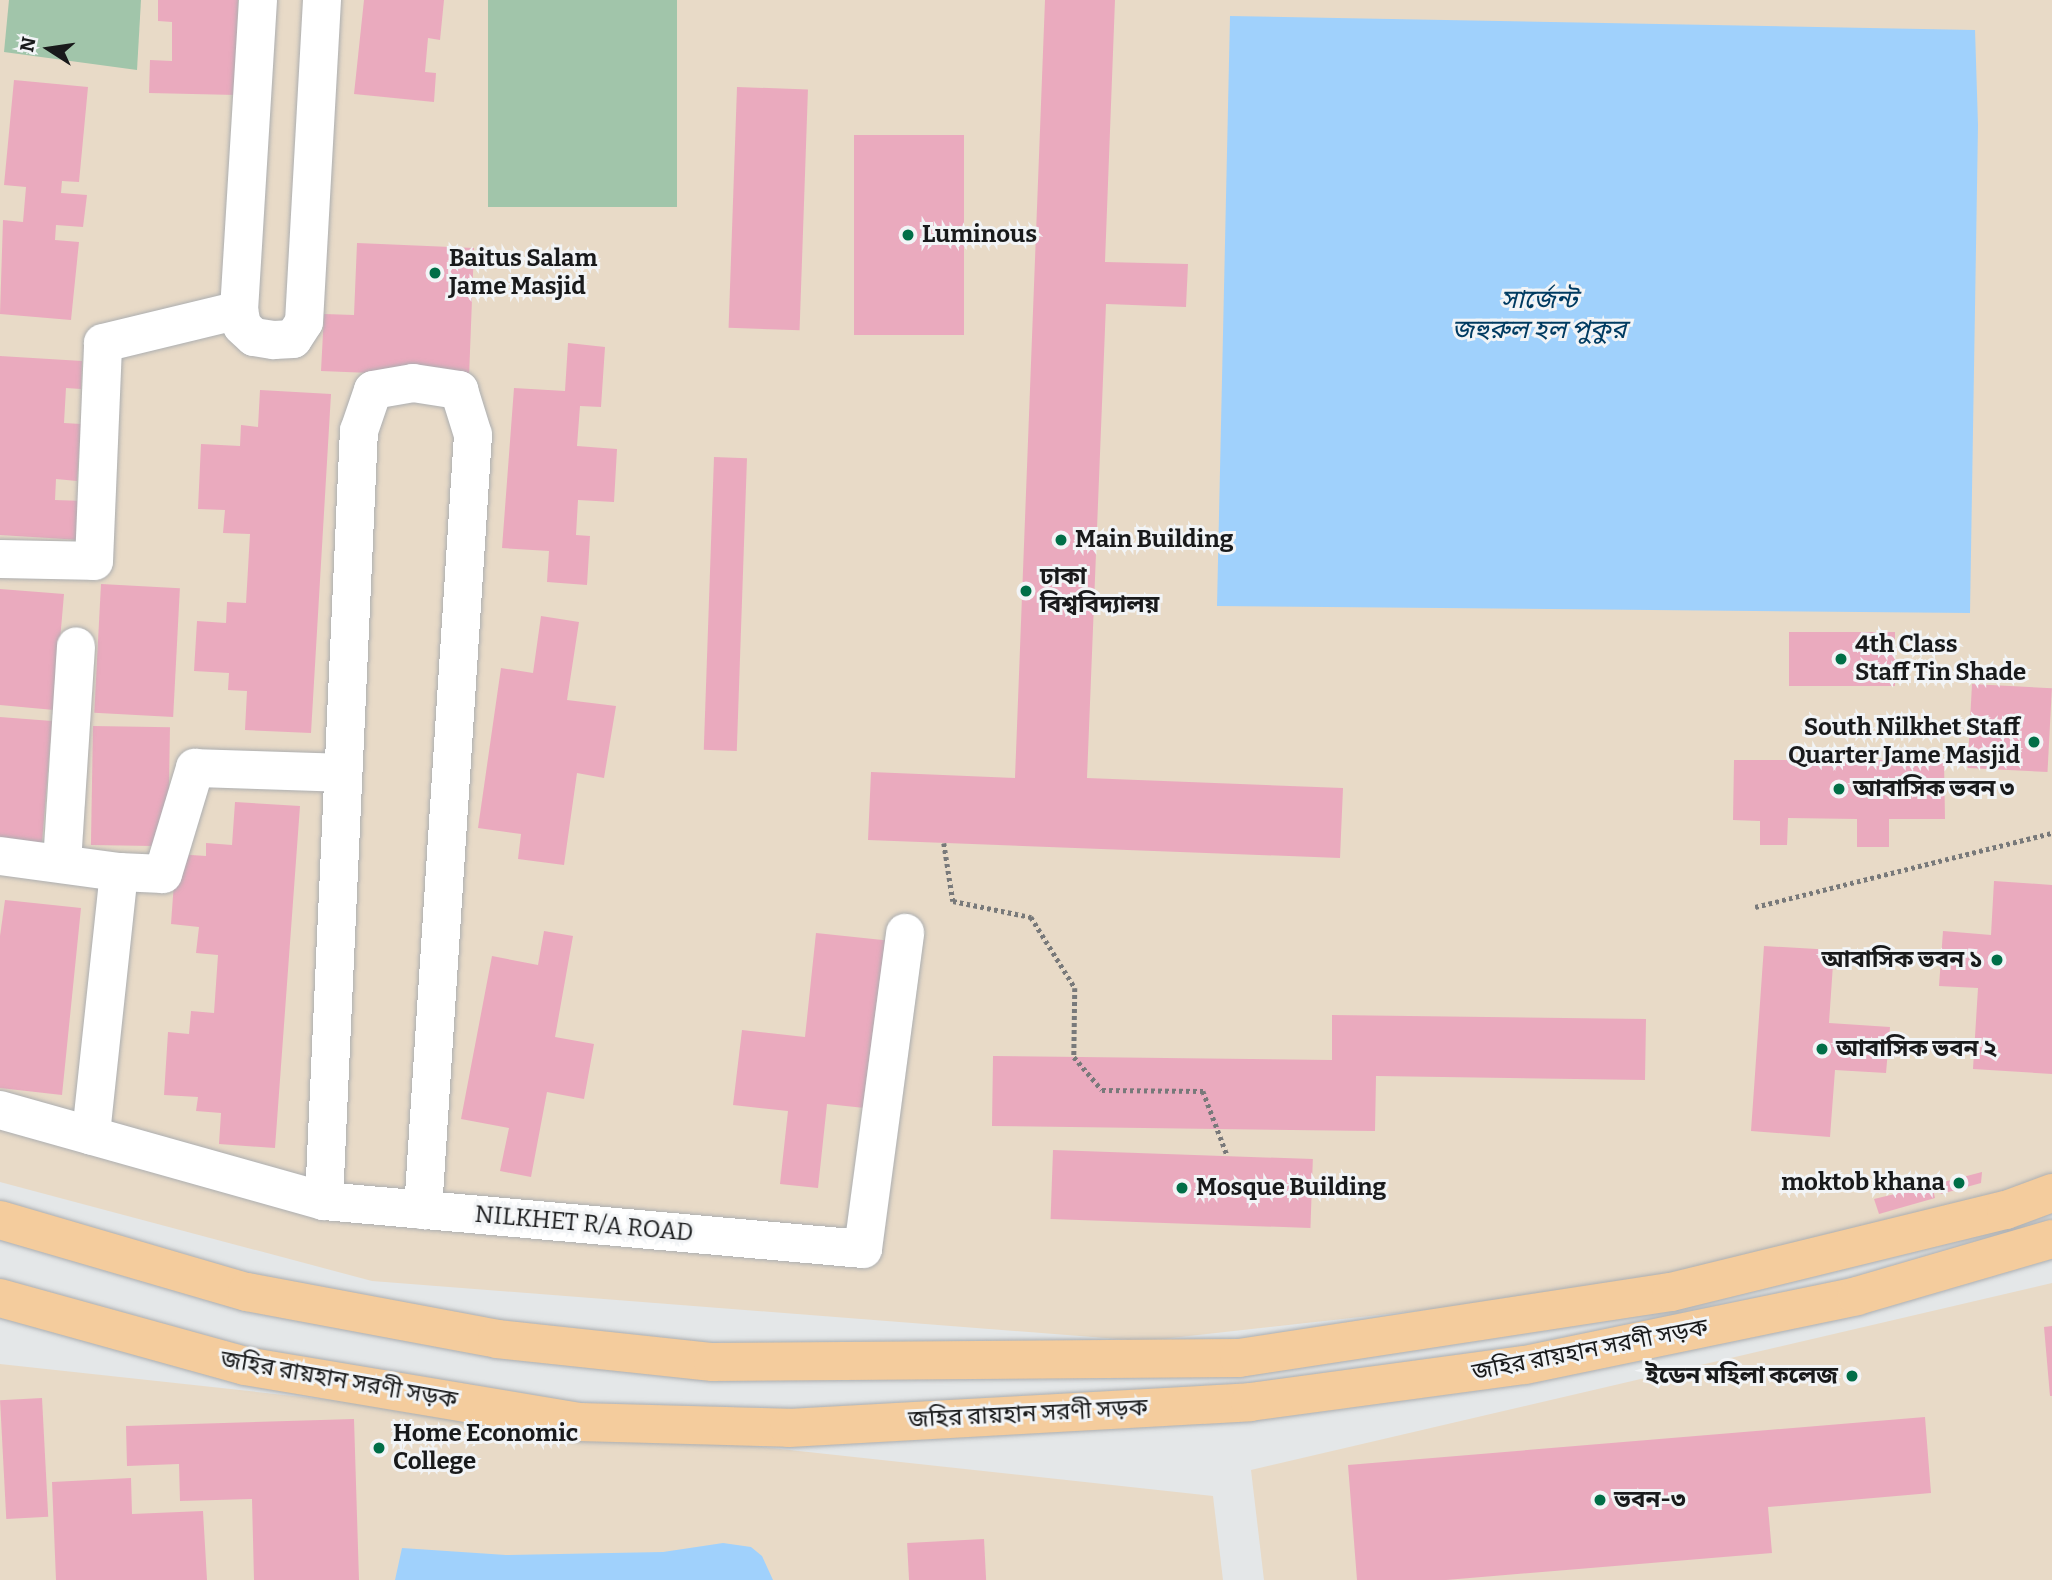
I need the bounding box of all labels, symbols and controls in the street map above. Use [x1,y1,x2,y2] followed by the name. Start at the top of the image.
[14,14,84,84] north arrow
[15,35,41,54] text: N
[922,221,1037,249] place label: Luminous
[900,227,916,243] marker: Luminous
[449,245,597,301] place label: Baitus Salam Jame Masjid
[427,265,443,281] marker: Baitus Salam Jame Masjid
[1452,284,1626,346] water label: সার্জেন্ট জহুরুল হল পুকুর
[1075,526,1233,554] place label: Main Building
[1053,532,1069,548] marker: Main Building
[1040,563,1159,619] place label: ঢাকা বিশ্ববিদ্যালয়
[1018,583,1034,599] marker: ঢাকা বিশ্ববিদ্যালয়
[1855,631,2026,687] place label: 4th Class Staff Tin Shade
[1833,651,1849,667] marker: 4th Class Staff Tin Shade
[1788,714,2020,770] place label: South Nilkhet Staff Quarter Jame Masjid
[2026,734,2042,750] marker: South Nilkhet Staff Quarter Jame Masjid
[1853,775,2014,803] place label: আবাসিক ভবন ৩
[1831,781,1847,797] marker: আবাসিক ভবন ৩
[1822,946,1983,974] place label: আবাসিক ভবন ১
[1989,952,2005,968] marker: আবাসিক ভবন ১
[1836,1035,1997,1063] place label: আবাসিক ভবন ২
[1814,1041,1830,1057] marker: আবাসিক ভবন ২
[1781,1169,1945,1197] place label: moktob khana
[1196,1174,1386,1202] place label: Mosque Building
[1951,1175,1967,1191] marker: moktob khana
[1174,1180,1190,1196] marker: Mosque Building
[474,1200,694,1248] street label: NILKHET R/A ROAD
[1470,1313,1710,1387] street label: জহির রায়হান সরণী সড়ক
[218,1345,460,1415] street label: জহির রায়হান সরণী সড়ক
[1645,1362,1838,1390] place label: ইডেন মহিলা কলেজ
[1844,1368,1860,1384] marker: ইডেন মহিলা কলেজ
[907,1393,1149,1435] street label: জহির রায়হান সরণী সড়ক
[393,1420,578,1476] place label: Home Economic College
[371,1440,387,1456] marker: Home Economic College
[1614,1486,1686,1514] place label: ভবন-৩
[1592,1492,1608,1508] marker: ভবন-৩

